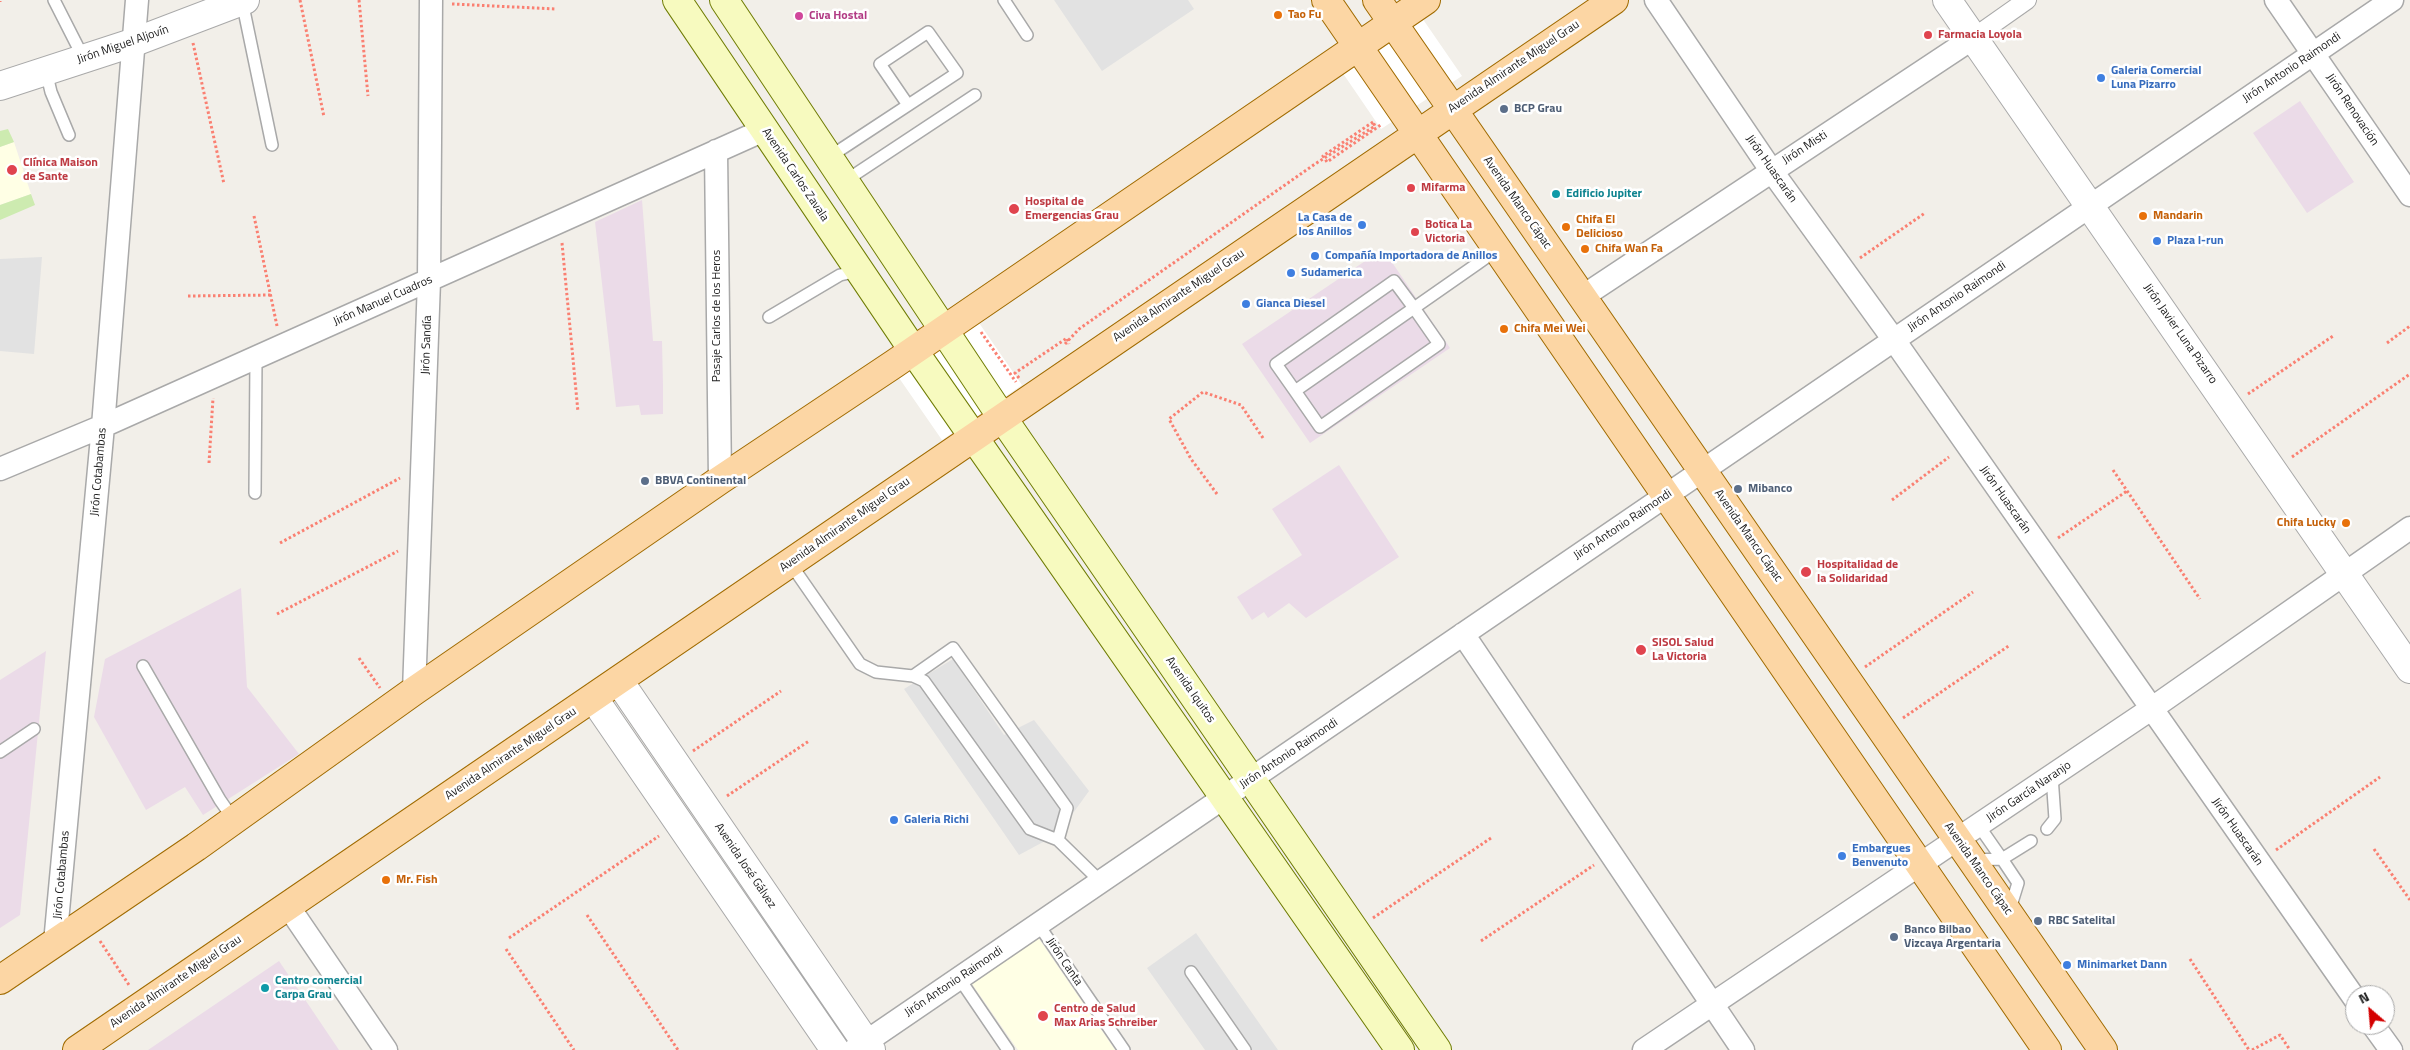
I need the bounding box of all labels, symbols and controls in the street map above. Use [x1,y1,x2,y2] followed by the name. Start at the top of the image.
[1288,8,1321,22] place label: Tao Fu
[809,9,867,23] place label: Civa Hostal
[1272,9,1284,21] marker: Tao Fu
[793,10,805,22] marker: Civa Hostal
[1446,18,1582,116] street label: Avenida Almirante Miguel Grau
[75,23,171,67] street label: Jirón Miguel Aljovín
[1938,28,2022,42] place label: Farmacia Loyola
[1922,29,1934,41] marker: Farmacia Loyola
[2240,30,2344,106] street label: Jirón Antonio Raimondi
[2111,64,2201,92] place label: Galeria Comercial Luna Pizarro
[2323,71,2381,149] street label: Jirón Renovación
[2095,72,2107,84] marker: Galeria Comercial Luna Pizarro
[1514,102,1562,116] place label: BCP Grau
[1498,103,1510,115] marker: BCP Grau
[758,126,832,224] street label: Avenida Carlos Zavala
[1780,128,1830,168] street label: Jirón Misti
[1742,132,1800,206] street label: Jirón Huascarán
[1480,154,1554,252] street label: Avenida Manco Cápac
[23,156,98,184] place label: Clínica Maison de Sante
[5,163,19,177] marker: Clínica Maison de Sante
[1421,181,1465,195] place label: Mifarma
[1405,182,1417,194] marker: Mifarma
[1566,187,1642,201] place label: Edificio Jupiter
[1550,188,1562,200] marker: Edificio Jupiter
[1025,195,1119,223] place label: Hospital de Emergencias Grau
[1007,202,1021,216] marker: Hospital de Emergencias Grau
[2153,209,2203,223] place label: Mandarin
[2137,210,2149,222] marker: Mandarin
[1298,211,1352,239] place label: La Casa de los Anillos
[1576,213,1623,241] place label: Chifa El Delicioso
[1425,218,1472,246] place label: Botica La Victoria
[1356,219,1368,231] marker: La Casa de los Anillos
[1560,221,1572,233] marker: Chifa El Delicioso
[1409,226,1421,238] marker: Botica La Victoria
[2167,234,2224,248] place label: Plaza I-run
[2151,235,2163,247] marker: Plaza I-run
[1595,242,1663,256] place label: Chifa Wan Fa
[1579,243,1591,255] marker: Chifa Wan Fa
[1111,247,1247,345] street label: Avenida Almirante Miguel Grau
[1325,249,1497,263] place label: Compañía Importadora de Anillos
[710,250,724,382] street label: Pasaje Carlos de los Heros
[1309,250,1321,262] marker: Compañía Importadora de Anillos
[1905,259,2009,335] street label: Jirón Antonio Raimondi
[1301,266,1362,280] place label: Sudamerica
[1285,267,1297,279] marker: Sudamerica
[331,273,435,329] street label: Jirón Manuel Cuadros
[2140,281,2220,387] street label: Jirón Javier Luna Pizarro
[1256,297,1325,311] place label: Gianca Diesel
[1240,298,1252,310] marker: Gianca Diesel
[419,315,435,375] street label: Jirón Sandía
[1514,322,1586,336] place label: Chifa Mei Wei
[1498,323,1510,335] marker: Chifa Mei Wei
[88,427,110,517] street label: Jirón Cotabambas
[1976,463,2034,537] street label: Jirón Huascarán
[655,474,746,488] place label: BBVA Continental
[639,475,651,487] marker: BBVA Continental
[777,475,913,575] street label: Avenida Almirante Miguel Grau
[1748,482,1792,496] place label: Mibanco
[1732,483,1744,495] marker: Mibanco
[1571,487,1675,563] street label: Jirón Antonio Raimondi
[1711,487,1785,585] street label: Avenida Manco Cápac
[2277,516,2336,530] place label: Chifa Lucky
[2340,517,2352,529] marker: Chifa Lucky
[1817,558,1898,586] place label: Hospitalidad de la Solidaridad
[1799,565,1813,579] marker: Hospitalidad de la Solidaridad
[1652,636,1714,664] place label: SISOL Salud La Victoria
[1634,643,1648,657] marker: SISOL Salud La Victoria
[1162,654,1218,726] street label: Avenida Iquitos
[443,705,579,803] street label: Avenida Almirante Miguel Grau
[1237,716,1341,792] street label: Jirón Antonio Raimondi
[1984,758,2074,826] street label: Jirón García Naranjo
[2208,795,2266,869] street label: Jirón Huascarán
[904,813,969,827] place label: Galeria Richi
[888,814,900,826] marker: Galeria Richi
[711,820,779,912] street label: Avenida José Gálvez
[1941,820,2015,918] street label: Avenida Manco Cápac
[51,830,73,920] street label: Jirón Cotabambas
[1852,842,1911,870] place label: Embargues Benvenuto
[1836,850,1848,862] marker: Embargues Benvenuto
[396,873,438,887] place label: Mr. Fish
[380,874,392,886] marker: Mr. Fish
[2048,914,2115,928] place label: RBC Satelital
[2032,915,2044,927] marker: RBC Satelital
[1904,923,2001,951] place label: Banco Bilbao Vizcaya Argentaria
[1888,931,1900,943] marker: Banco Bilbao Vizcaya Argentaria
[108,933,244,1031] street label: Avenida Almirante Miguel Grau
[1043,935,1085,989] street label: Jirón Canta
[902,944,1006,1020] street label: Jirón Antonio Raimondi
[2077,958,2167,972] place label: Minimarket Dann
[2061,959,2073,971] marker: Minimarket Dann
[275,974,362,1002] place label: Centro comercial Carpa Grau
[259,982,271,994] marker: Centro comercial Carpa Grau
[2345,985,2395,1035] north arrow
[2354,986,2372,1009] text: N
[1054,1002,1157,1030] place label: Centro de Salud Max Arias Schreiber
[1036,1009,1050,1023] marker: Centro de Salud Max Arias Schreiber

